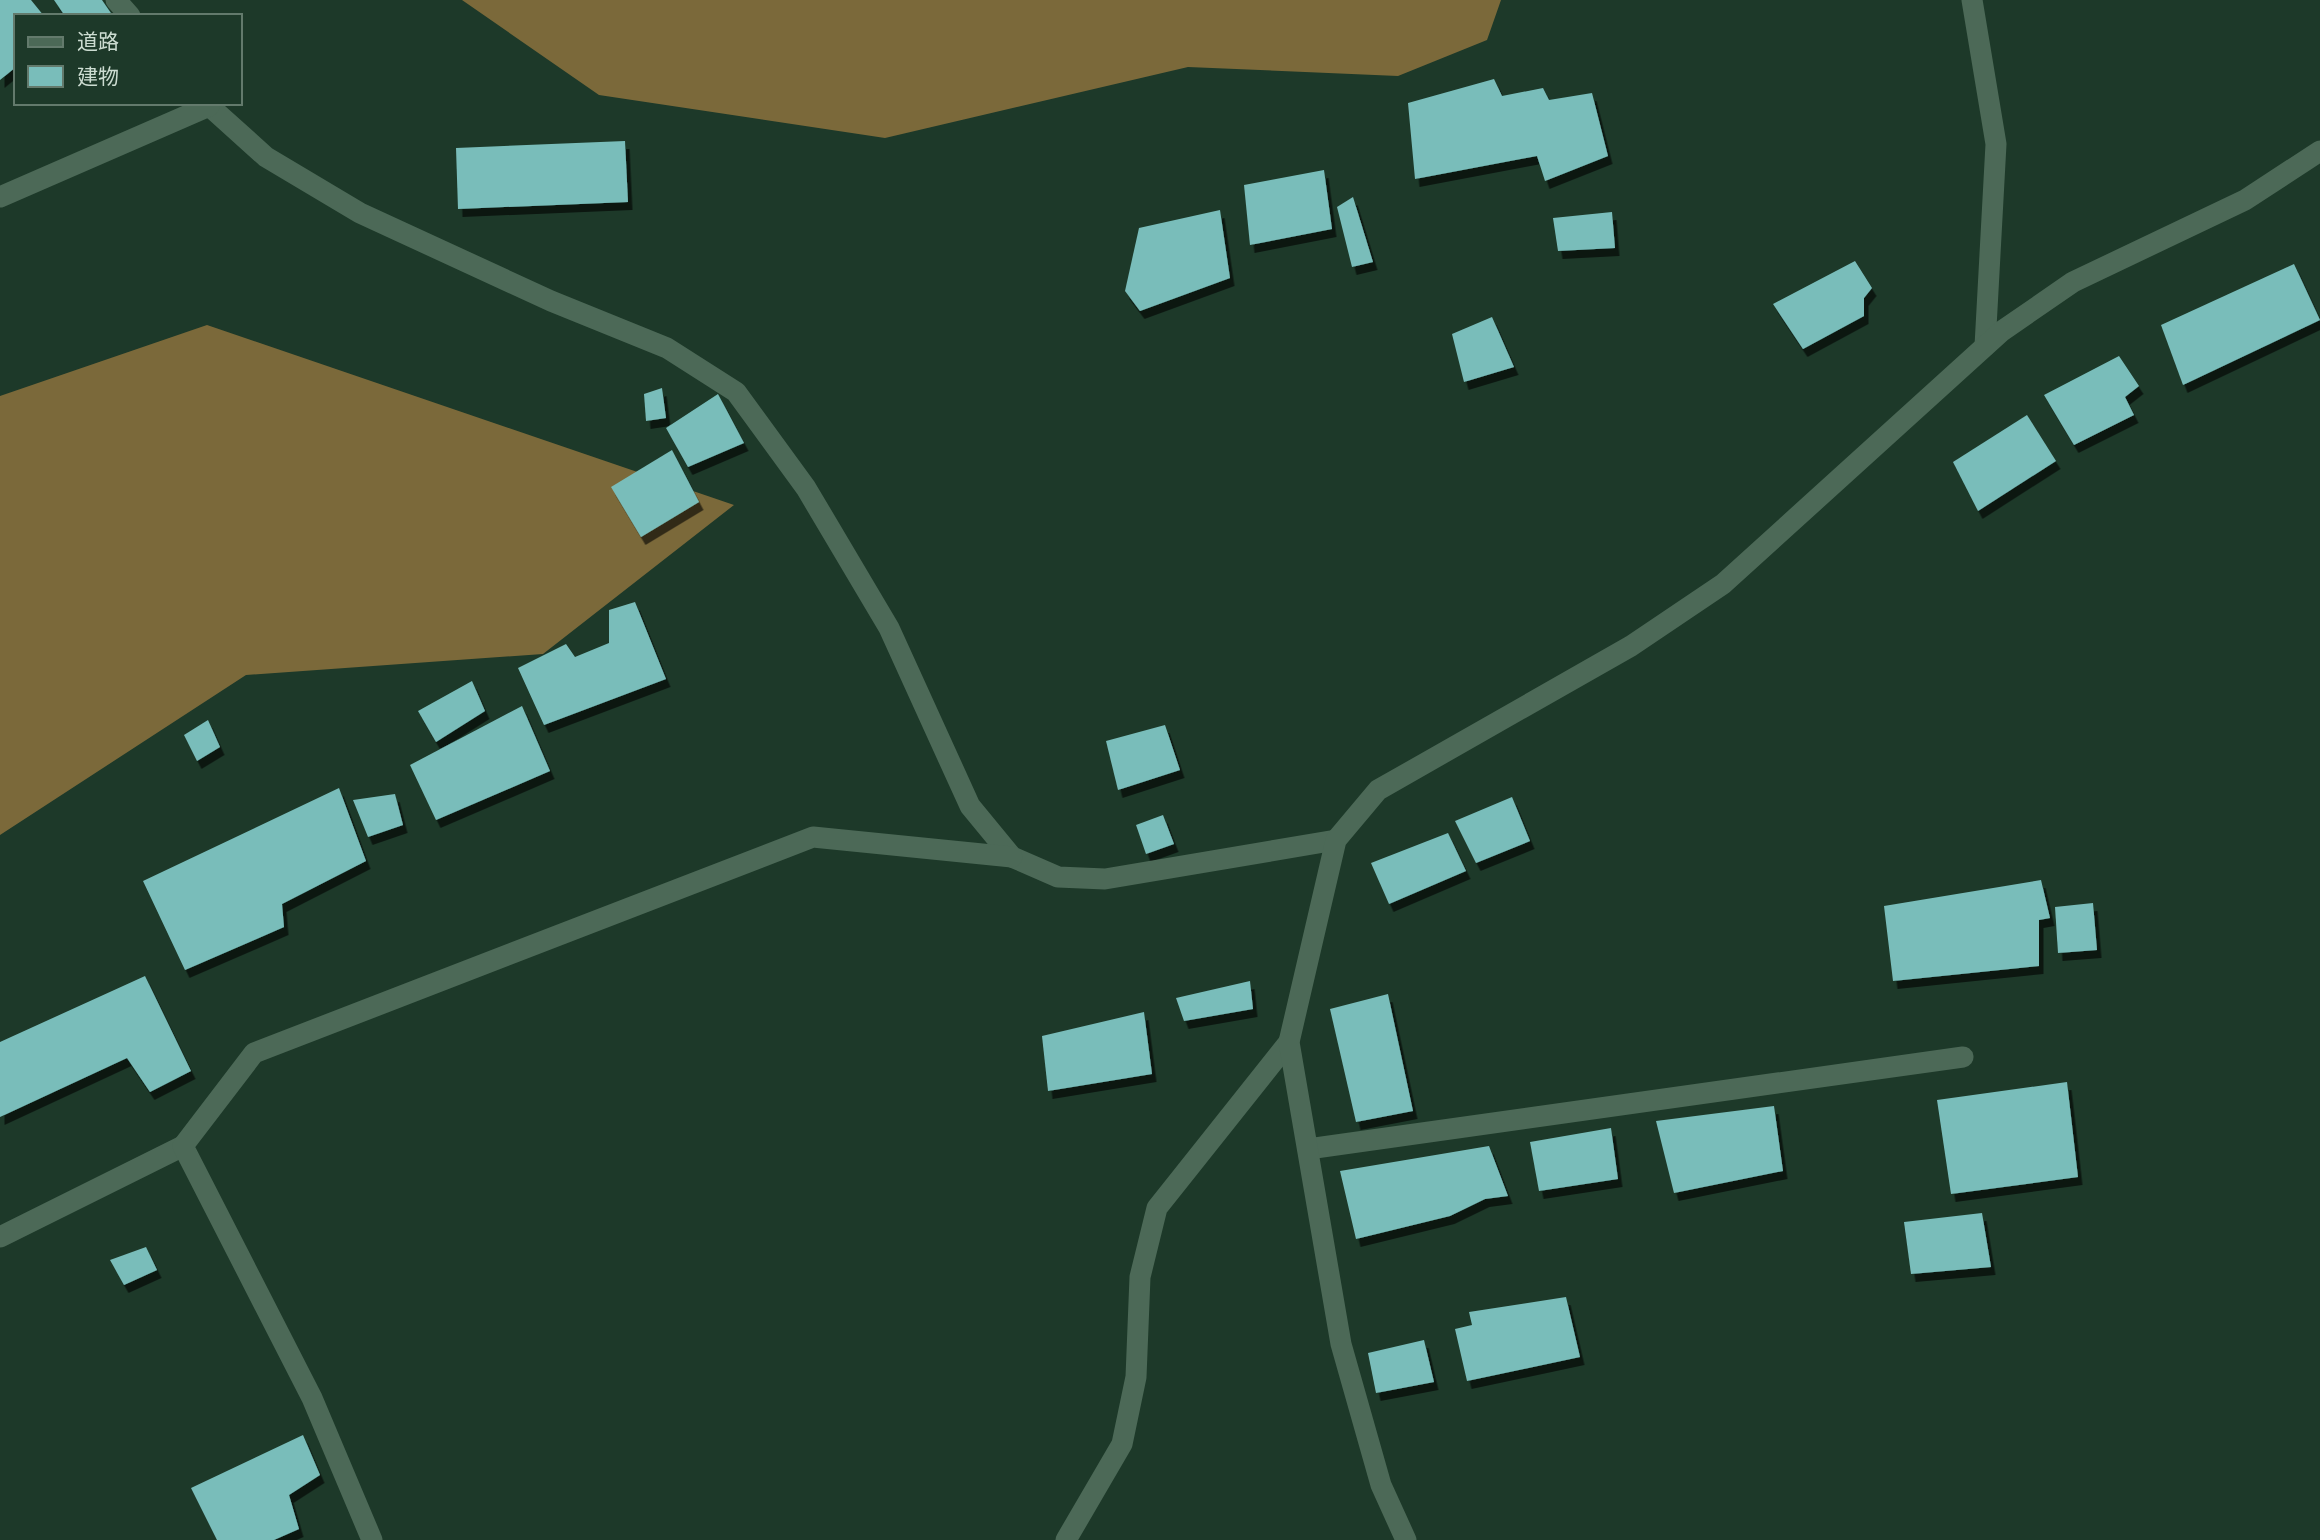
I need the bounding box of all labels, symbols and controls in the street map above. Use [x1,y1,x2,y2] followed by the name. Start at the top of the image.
[14,14,242,105] legend
[77,30,119,53] text: 道路
[77,65,119,88] text: 建物

